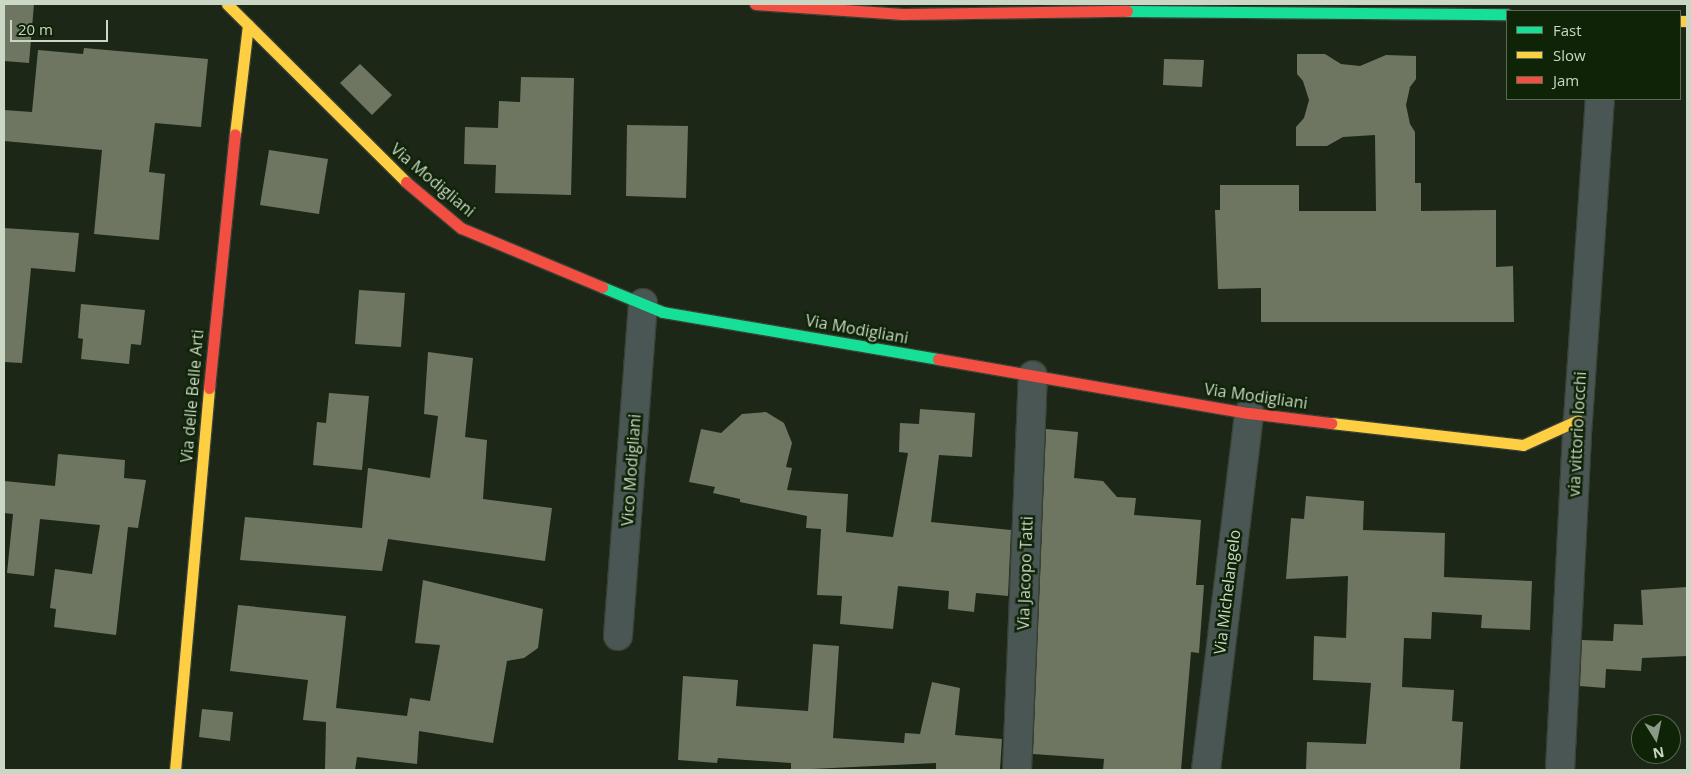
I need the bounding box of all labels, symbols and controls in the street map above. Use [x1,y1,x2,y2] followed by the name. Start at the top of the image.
[12,10,110,42] scale bar
[1506,10,1681,100] legend
[18,19,53,39] text: 20 m
[1553,20,1582,40] text: Fast
[1553,45,1586,65] text: Slow
[1553,70,1579,90] text: Jam
[387,139,479,221] street label: Via Modigliani
[804,311,910,347] street label: Via Modigliani
[177,329,207,463] street label: Via delle Belle Arti
[1564,371,1590,497] street label: via vittorio locchi
[1203,379,1309,413] street label: Via Modigliani
[618,413,644,527] street label: Vico Modigliani
[1013,516,1037,630] street label: Via Jacopo Tatti
[1210,529,1244,655] street label: Via Michelangelo
[1631,714,1681,764] north arrow
[1651,743,1666,764] text: N

